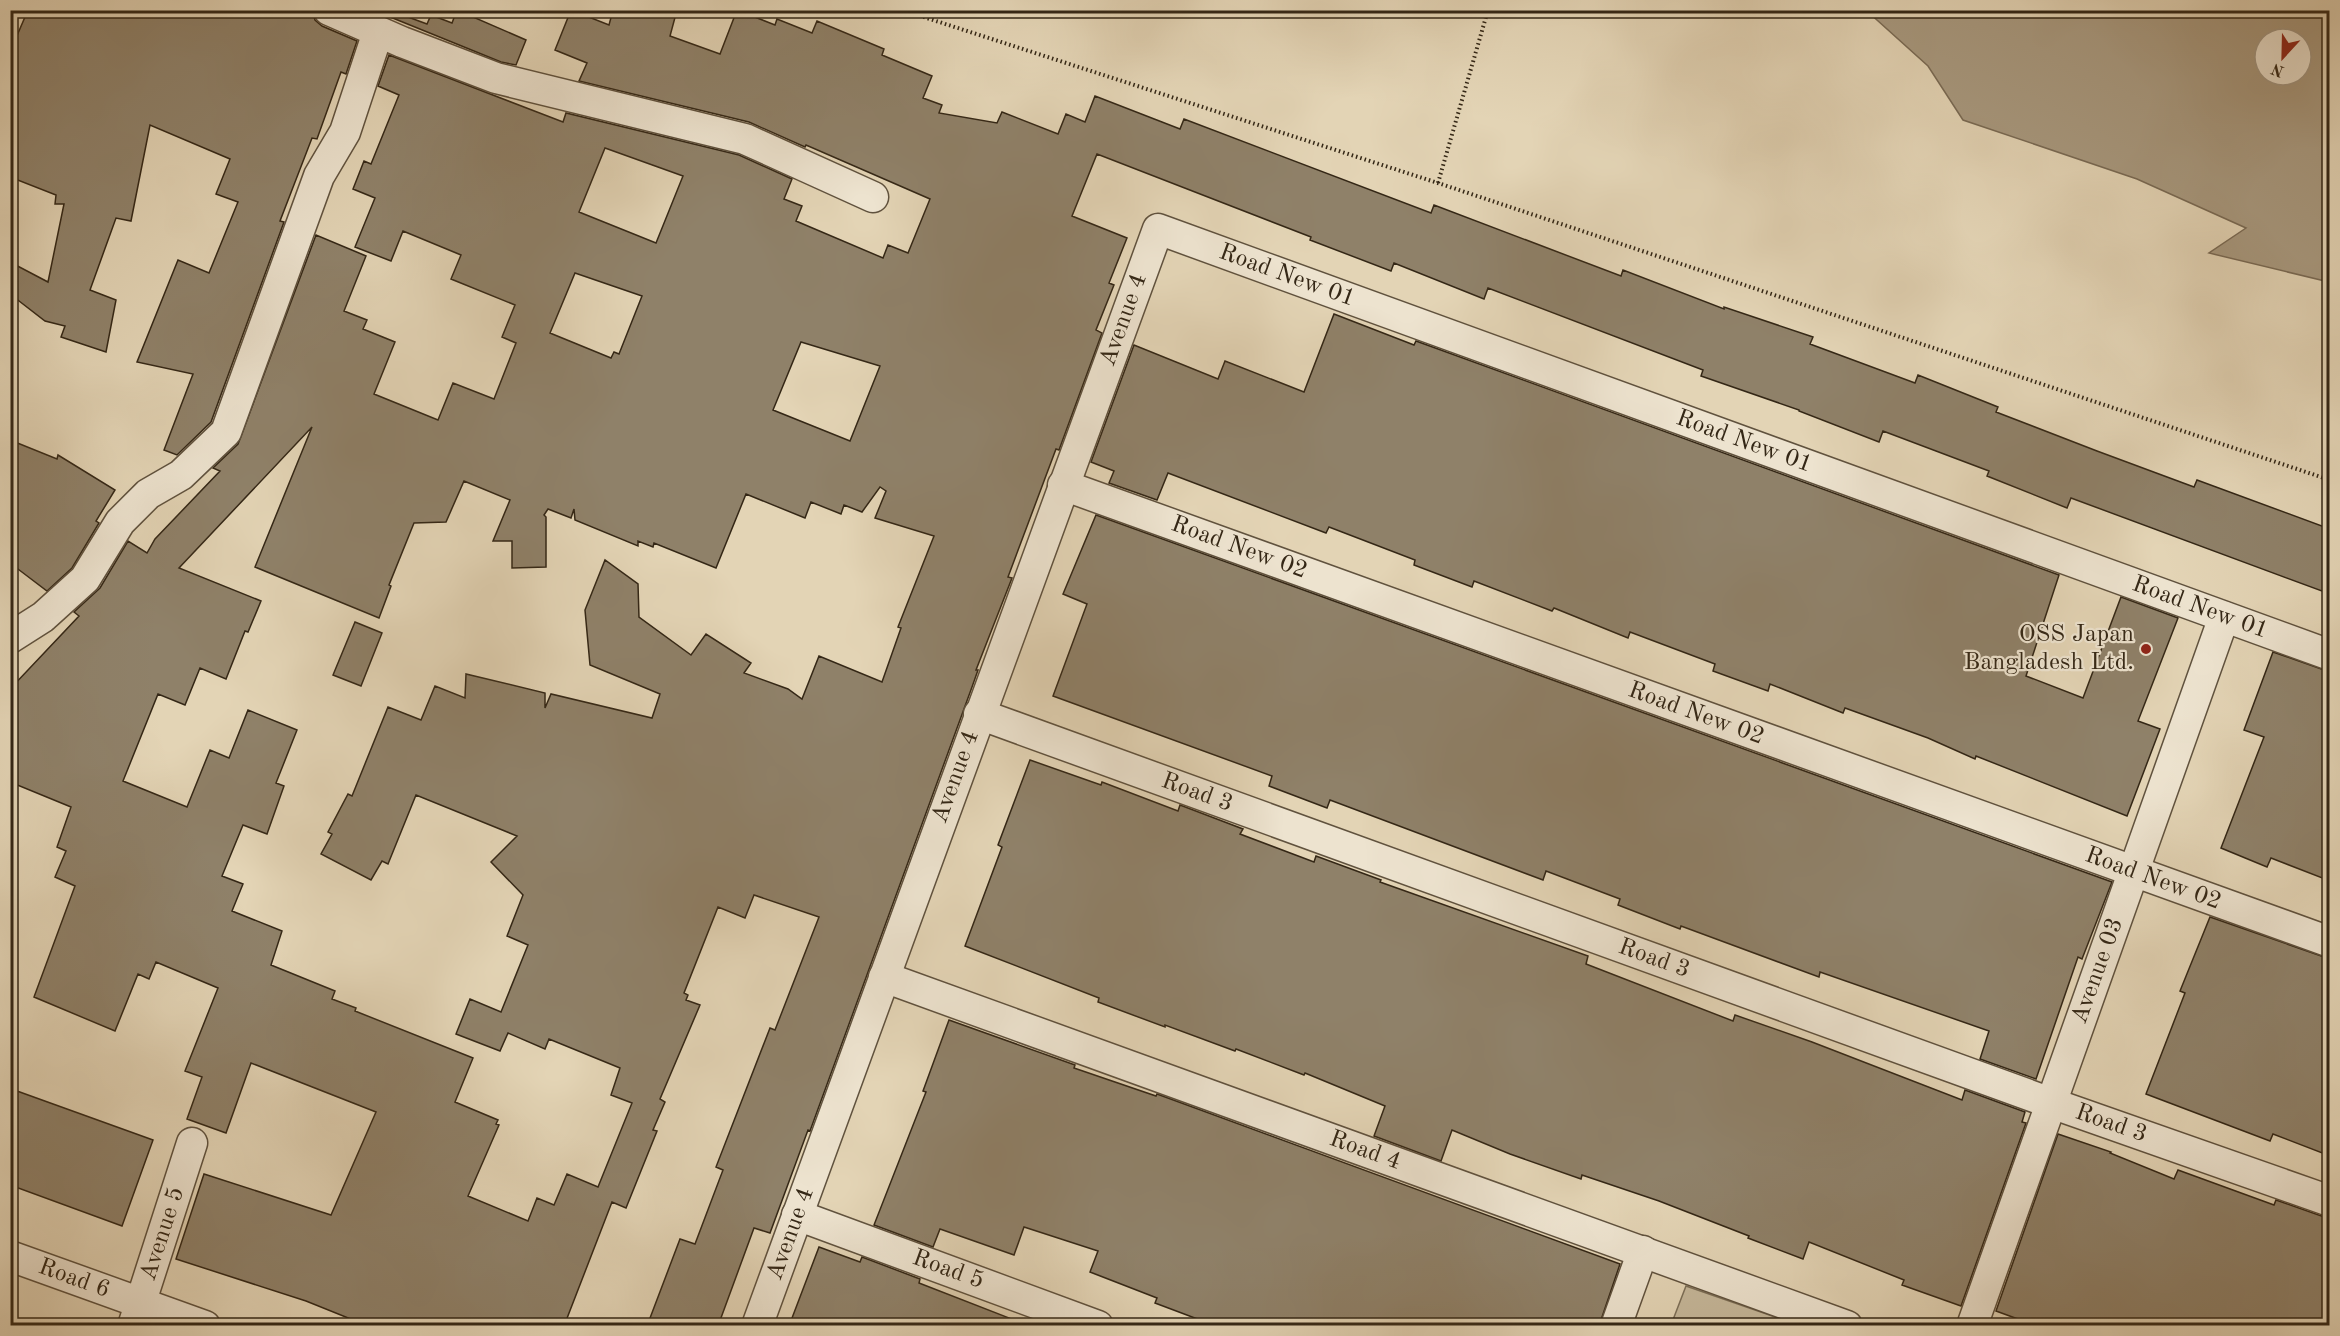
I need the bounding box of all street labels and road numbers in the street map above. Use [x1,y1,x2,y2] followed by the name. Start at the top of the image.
[1216,240,1358,312] street label: Road New 01
[1096,270,1152,370] street label: Avenue 4
[1673,406,1815,478] street label: Road New 01
[1168,512,1310,584] street label: Road New 02
[2129,572,2271,644] street label: Road New 01
[1625,678,1767,750] street label: Road New 02
[928,727,984,827] street label: Avenue 4
[1158,769,1236,817] street label: Road 3
[2082,843,2224,915] street label: Road New 02
[2068,915,2128,1027] street label: Avenue 03
[1615,935,1693,983] street label: Road 3
[2072,1101,2150,1147] street label: Road 3
[1326,1127,1404,1175] street label: Road 4
[137,1184,189,1284] street label: Avenue 5
[763,1184,819,1284] street label: Avenue 4
[909,1246,987,1294] street label: Road 5
[35,1255,113,1303] street label: Road 6

